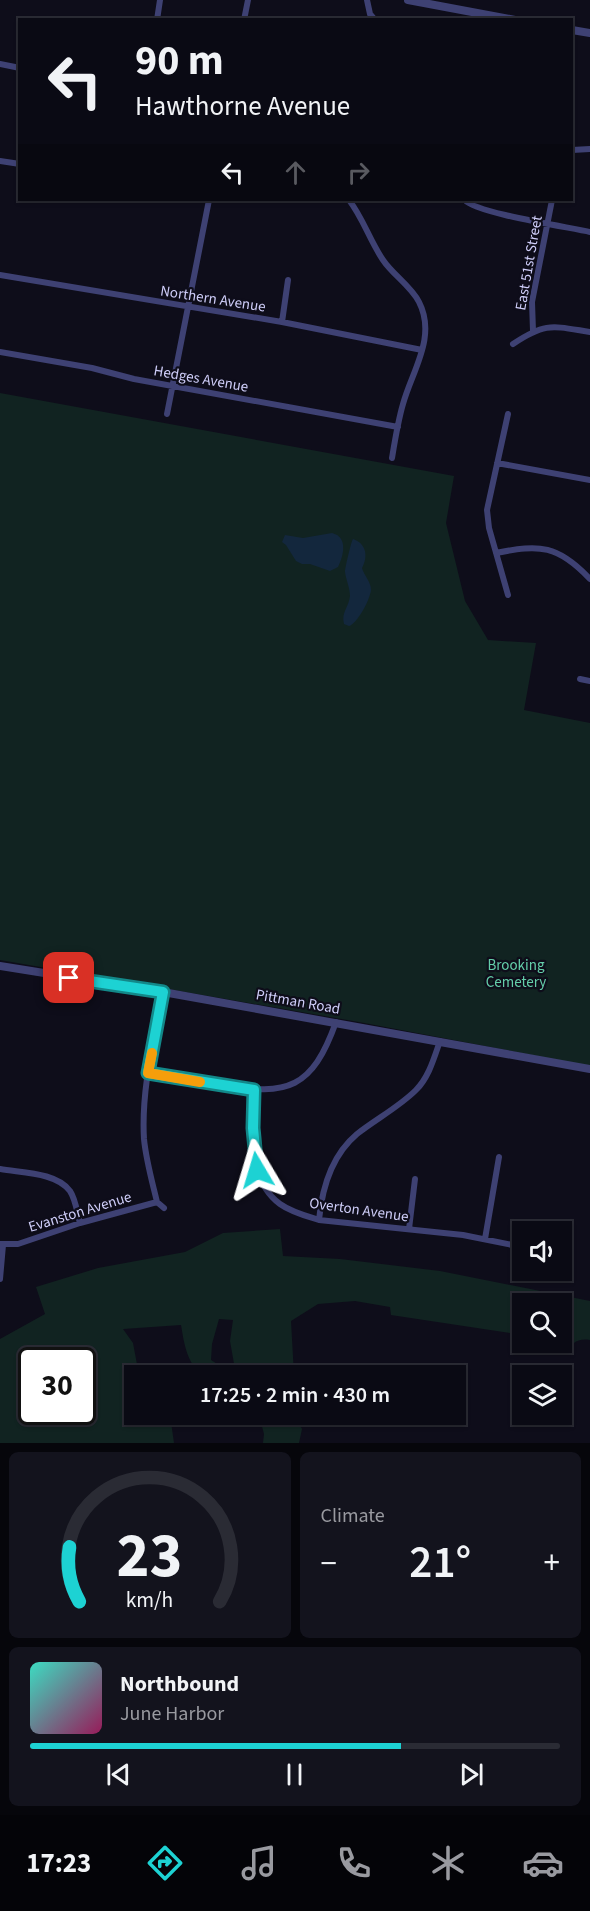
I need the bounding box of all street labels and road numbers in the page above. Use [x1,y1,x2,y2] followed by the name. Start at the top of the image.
[510,214,548,312] street label: East 51st Street
[159,280,267,318] street label: Northern Avenue
[152,360,250,398] street label: Hedges Avenue
[254,984,342,1020] street label: Pittman Road
[26,1186,134,1238] street label: Evanston Avenue
[308,1193,410,1227] street label: Overton Avenue

